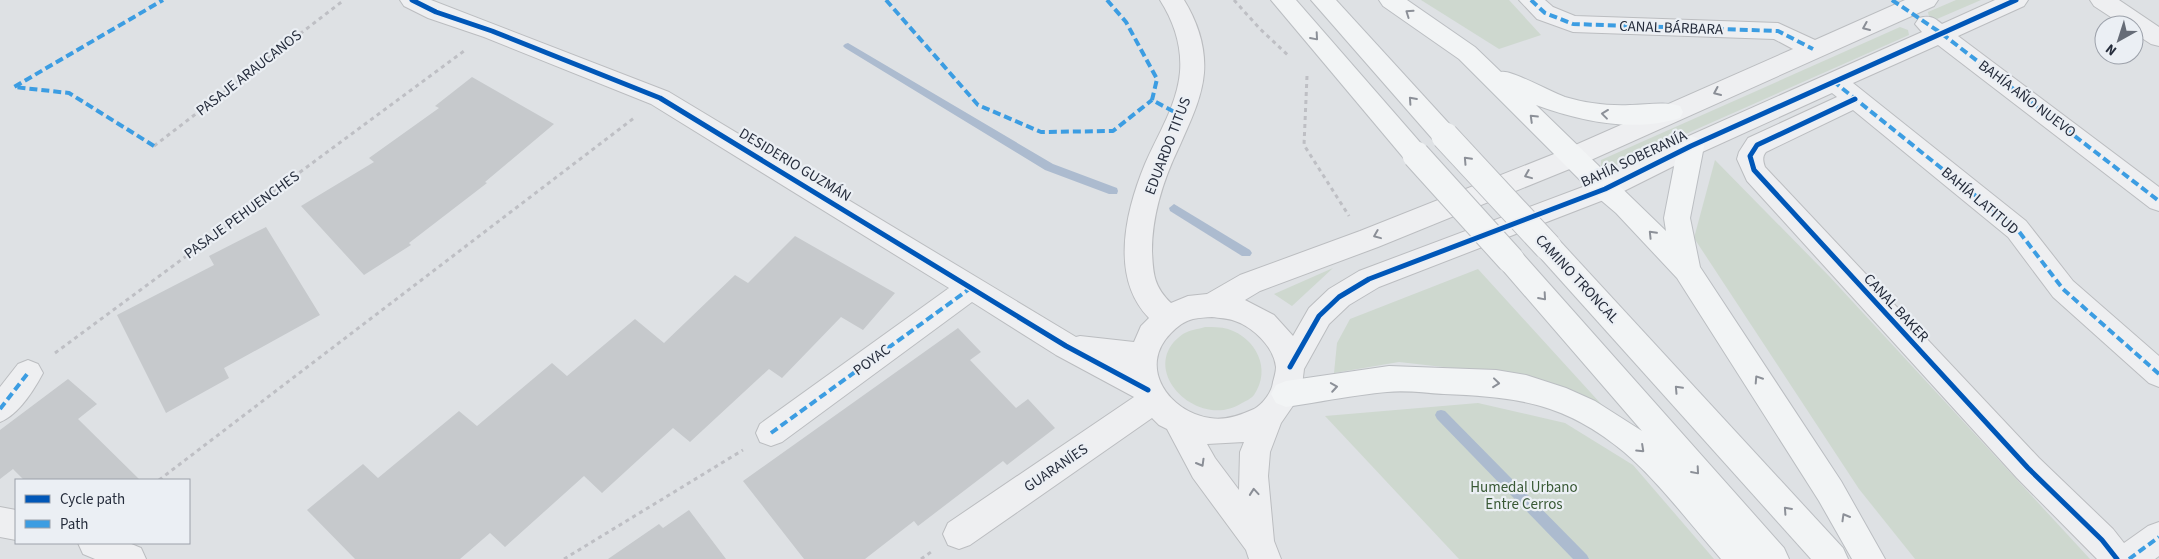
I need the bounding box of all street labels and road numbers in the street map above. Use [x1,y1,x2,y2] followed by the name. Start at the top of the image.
[1619,16,1724,40] street label: CANAL BÁRBARA
[192,25,306,121] street label: PASAJE ARAUCANOS
[1974,55,2080,143] street label: BAHÍA AÑO NUEVO
[1140,94,1196,198] street label: EDUARDO TITUS
[735,123,855,207] street label: DESIDERIO GUZMÁN
[1577,125,1691,193] street label: BAHÍA SOBERANÍA
[1937,162,2023,240] street label: BAHÍA LATITUD
[180,166,304,264] street label: PASAJE PEHUENCHES
[1530,230,1624,328] street label: CAMINO TRONCAL
[1859,269,1934,347] street label: CANAL BAKER
[849,339,895,381] street label: POYAC
[1020,439,1092,497] street label: GUARANÍES

